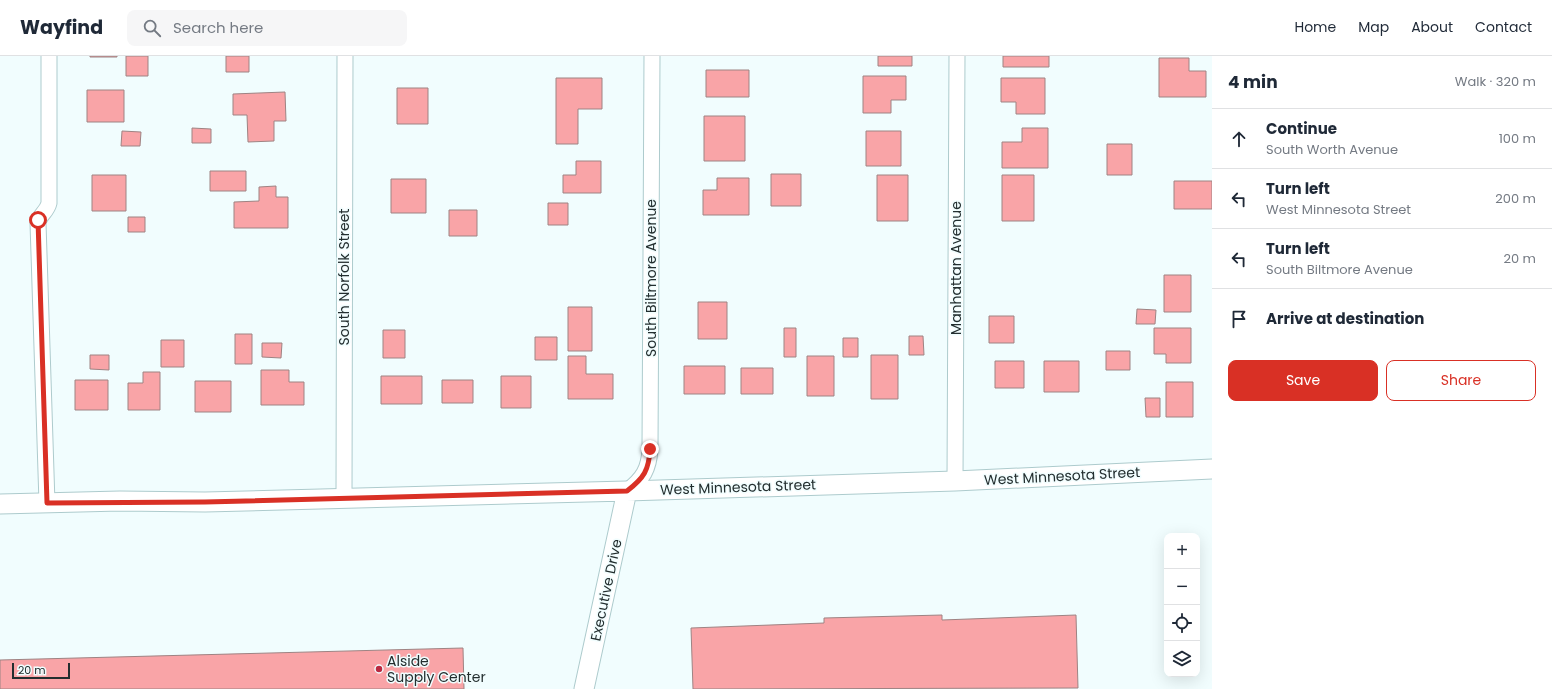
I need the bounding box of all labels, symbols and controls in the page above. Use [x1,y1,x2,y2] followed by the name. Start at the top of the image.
[127,10,407,46] search box
[20,14,103,41] text: Wayfind
[141,17,163,39] icon: search
[173,17,263,38] text: Search here
[1294,17,1336,37] text: Home
[1358,17,1389,37] text: Map
[1411,17,1453,37] text: About
[1475,17,1532,37] text: Contact
[1228,70,1278,94] text: 4 min
[1455,72,1536,91] text: Walk · 320 m
[1266,118,1337,139] text: Continue
[1228,128,1250,150] icon: ahead
[1499,129,1536,148] text: 100 m
[1266,140,1398,159] text: South Worth Avenue
[1266,178,1330,199] text: Turn left
[1228,188,1250,210] icon: left
[1495,189,1536,208] text: 200 m
[641,199,661,357] street label: South Biltmore Avenue
[1266,200,1411,219] text: West Minnesota Street
[946,201,966,335] street label: Manhattan Avenue
[334,209,354,345] street label: South Norfolk Street
[29,211,47,229] route start
[1266,238,1330,259] text: Turn left
[1228,248,1250,270] icon: left
[1503,249,1536,268] text: 20 m
[1266,260,1413,279] text: South Biltmore Avenue
[1228,308,1250,330] icon: arrive
[1266,308,1424,329] text: Arrive at destination
[1228,360,1378,401] button: Save
[1386,360,1536,401] button: Share
[641,440,659,458] route end
[984,462,1140,490] street label: West Minnesota Street
[660,474,816,500] street label: West Minnesota Street
[1164,533,1200,677] map controls
[1164,533,1200,569] button: +
[585,537,627,643] street label: Executive Drive
[1164,569,1200,605] button: −
[1164,605,1200,641] button: locate
[1164,641,1200,677] button: layers
[387,651,486,687] place label: Alside Supply Center
[12,661,70,680] scale bar
[18,662,46,678] text: 20 m
[374,664,384,674] marker: Alside Supply Center

